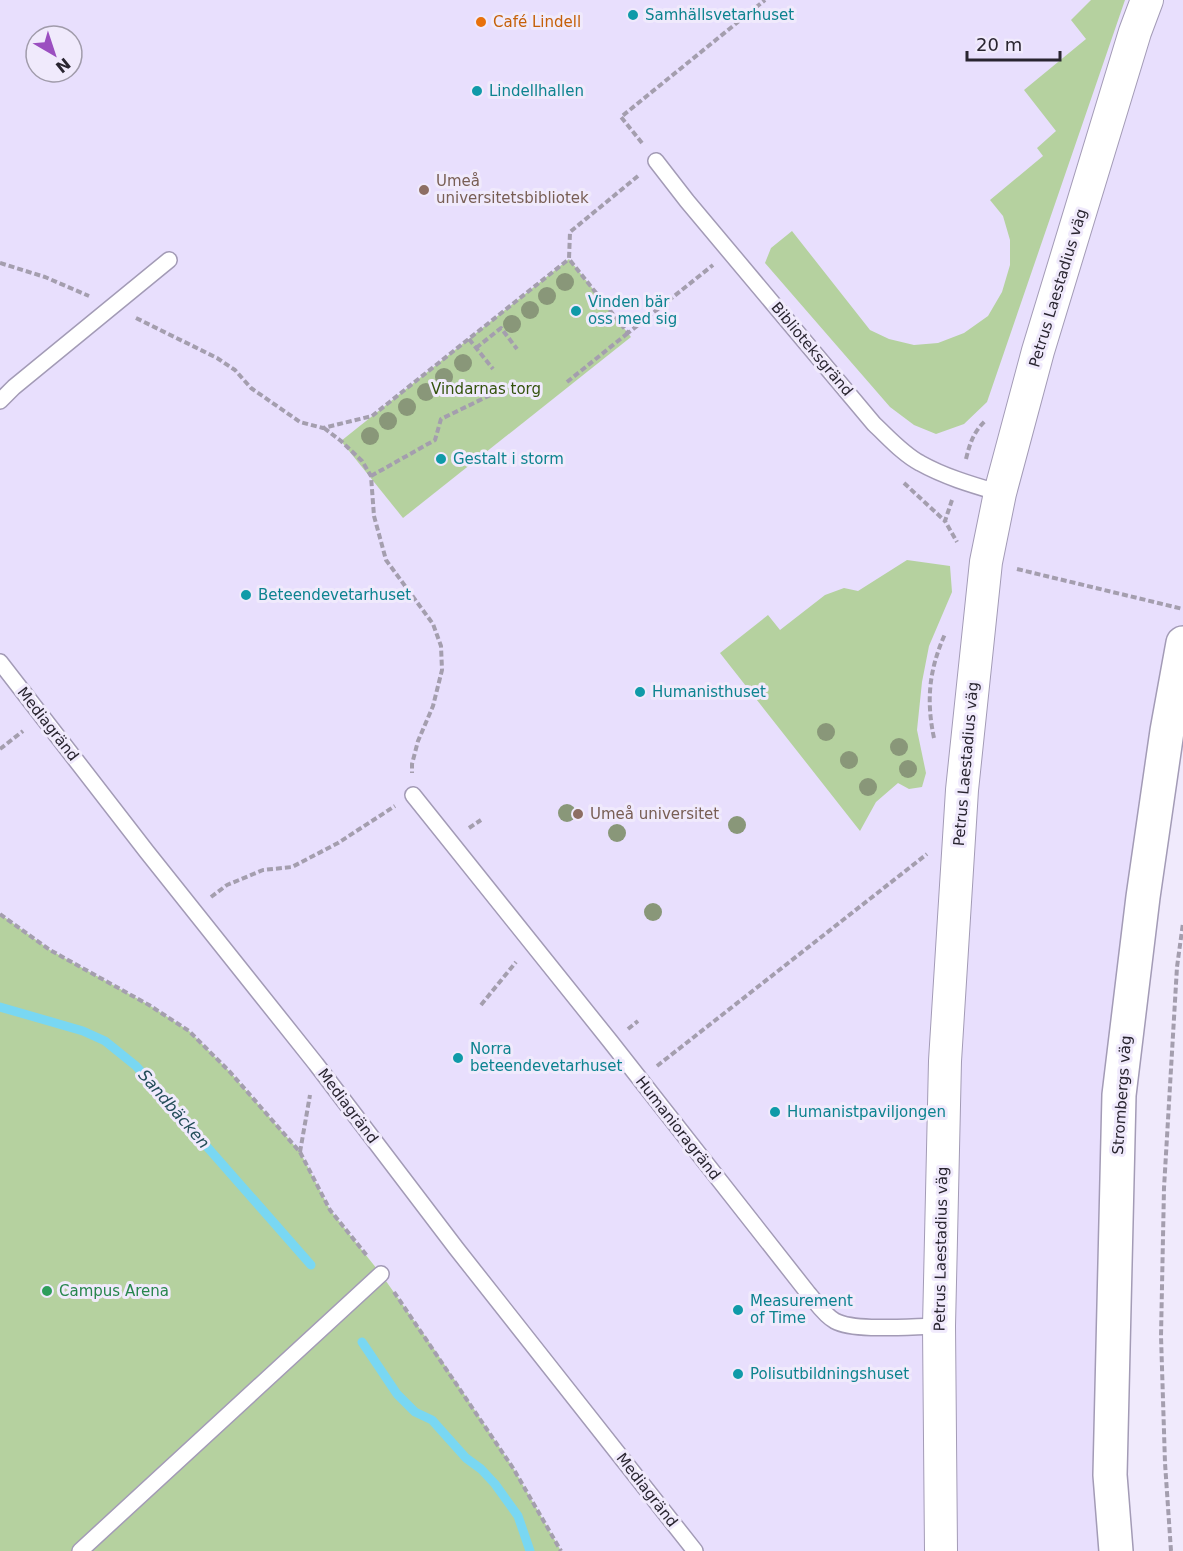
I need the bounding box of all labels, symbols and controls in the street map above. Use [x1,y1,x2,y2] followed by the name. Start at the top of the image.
[645,6,794,24] place label: Samhällsvetarhuset
[626,8,640,22] marker: Samhällsvetarhuset
[493,13,581,31] place label: Café Lindell
[474,15,488,29] marker: Café Lindell
[24,24,84,84] north arrow
[967,24,1060,62] scale bar
[976,34,1022,55] text: 20 m
[52,54,74,77] text: N
[489,82,584,100] place label: Lindellhallen
[470,84,484,98] marker: Lindellhallen
[436,172,589,207] place label: Umeå universitetsbibliotek
[417,183,431,197] marker: Umeå universitetsbibliotek
[1025,207,1091,369] street label: Petrus Laestadius väg
[588,293,677,328] place label: Vinden bär oss med sig
[767,298,857,400] street label: Biblioteksgränd
[569,304,583,318] marker: Vinden bär oss med sig
[431,380,541,398] park label: Vindarnas torg
[453,450,564,468] place label: Gestalt i storm
[434,452,448,466] marker: Gestalt i storm
[258,586,411,604] place label: Beteendevetarhuset
[239,588,253,602] marker: Beteendevetarhuset
[950,681,982,847] street label: Petrus Laestadius väg
[14,683,82,765] street label: Mediagränd
[652,683,766,701] place label: Humanisthuset
[633,685,647,699] marker: Humanisthuset
[590,805,719,823] place label: Umeå universitet
[571,807,585,821] marker: Umeå universitet
[1109,1035,1135,1155] street label: Strombergs väg
[470,1040,622,1075] place label: Norra beteendevetarhuset
[451,1051,465,1065] marker: Norra beteendevetarhuset
[314,1065,382,1147] street label: Mediagränd
[135,1066,213,1152] water label: Sandbäcken
[632,1073,724,1183] street label: Humanioragränd
[787,1103,946,1121] place label: Humanistpaviljongen
[768,1105,782,1119] marker: Humanistpaviljongen
[931,1166,951,1332] street label: Petrus Laestadius väg
[59,1282,169,1300] place label: Campus Arena
[40,1284,54,1298] marker: Campus Arena
[750,1292,853,1327] place label: Measurement of Time
[731,1303,745,1317] marker: Measurement of Time
[750,1365,909,1383] place label: Polisutbildningshuset
[731,1367,745,1381] marker: Polisutbildningshuset
[613,1449,681,1531] street label: Mediagränd

